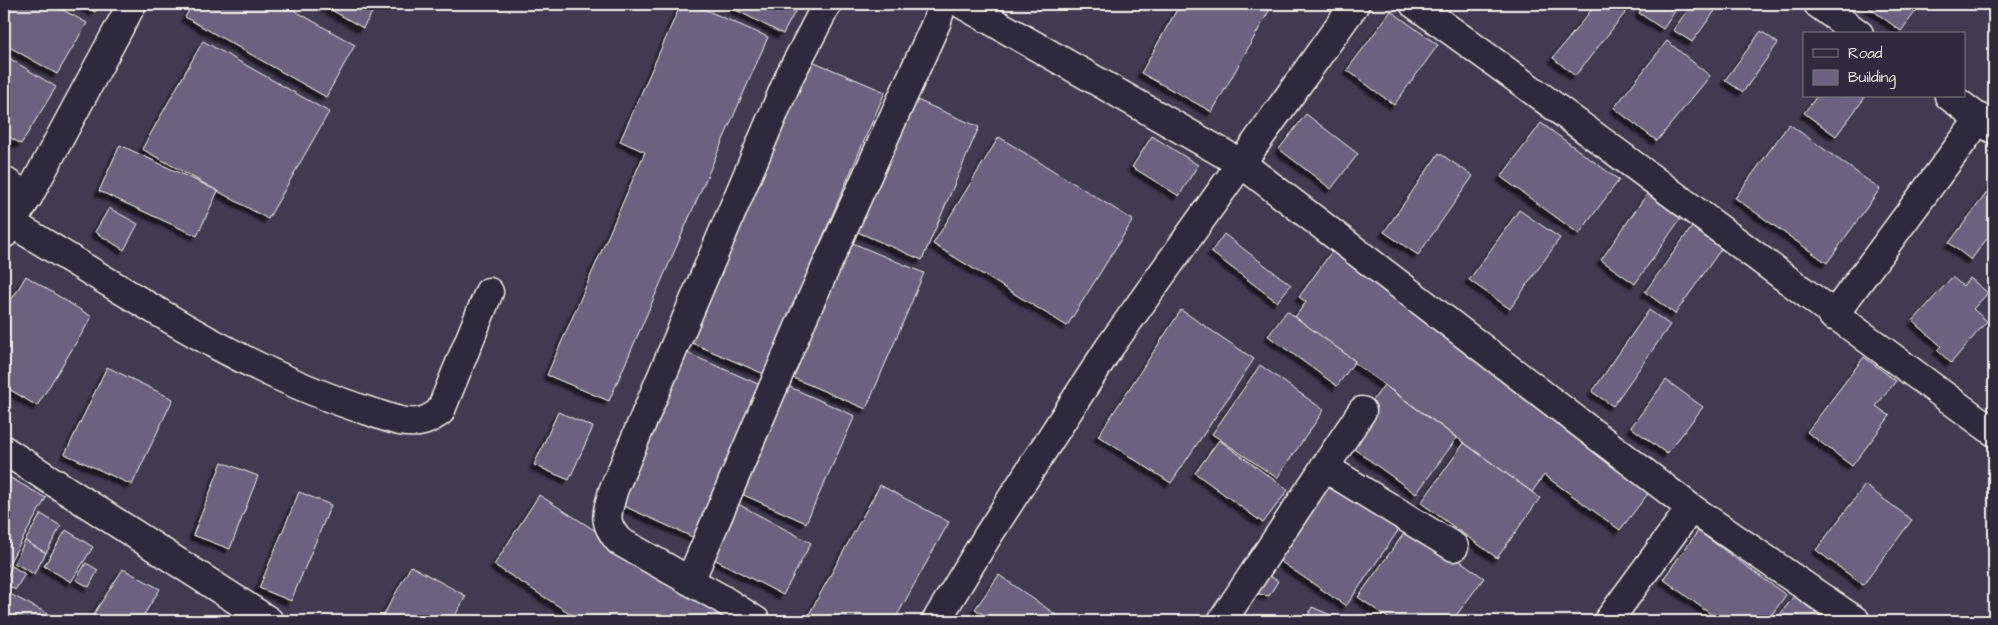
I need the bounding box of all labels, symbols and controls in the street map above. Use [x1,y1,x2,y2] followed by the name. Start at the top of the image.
[1803,32,1966,98] legend
[1848,43,1883,64] text: Road
[1848,67,1896,89] text: Building

